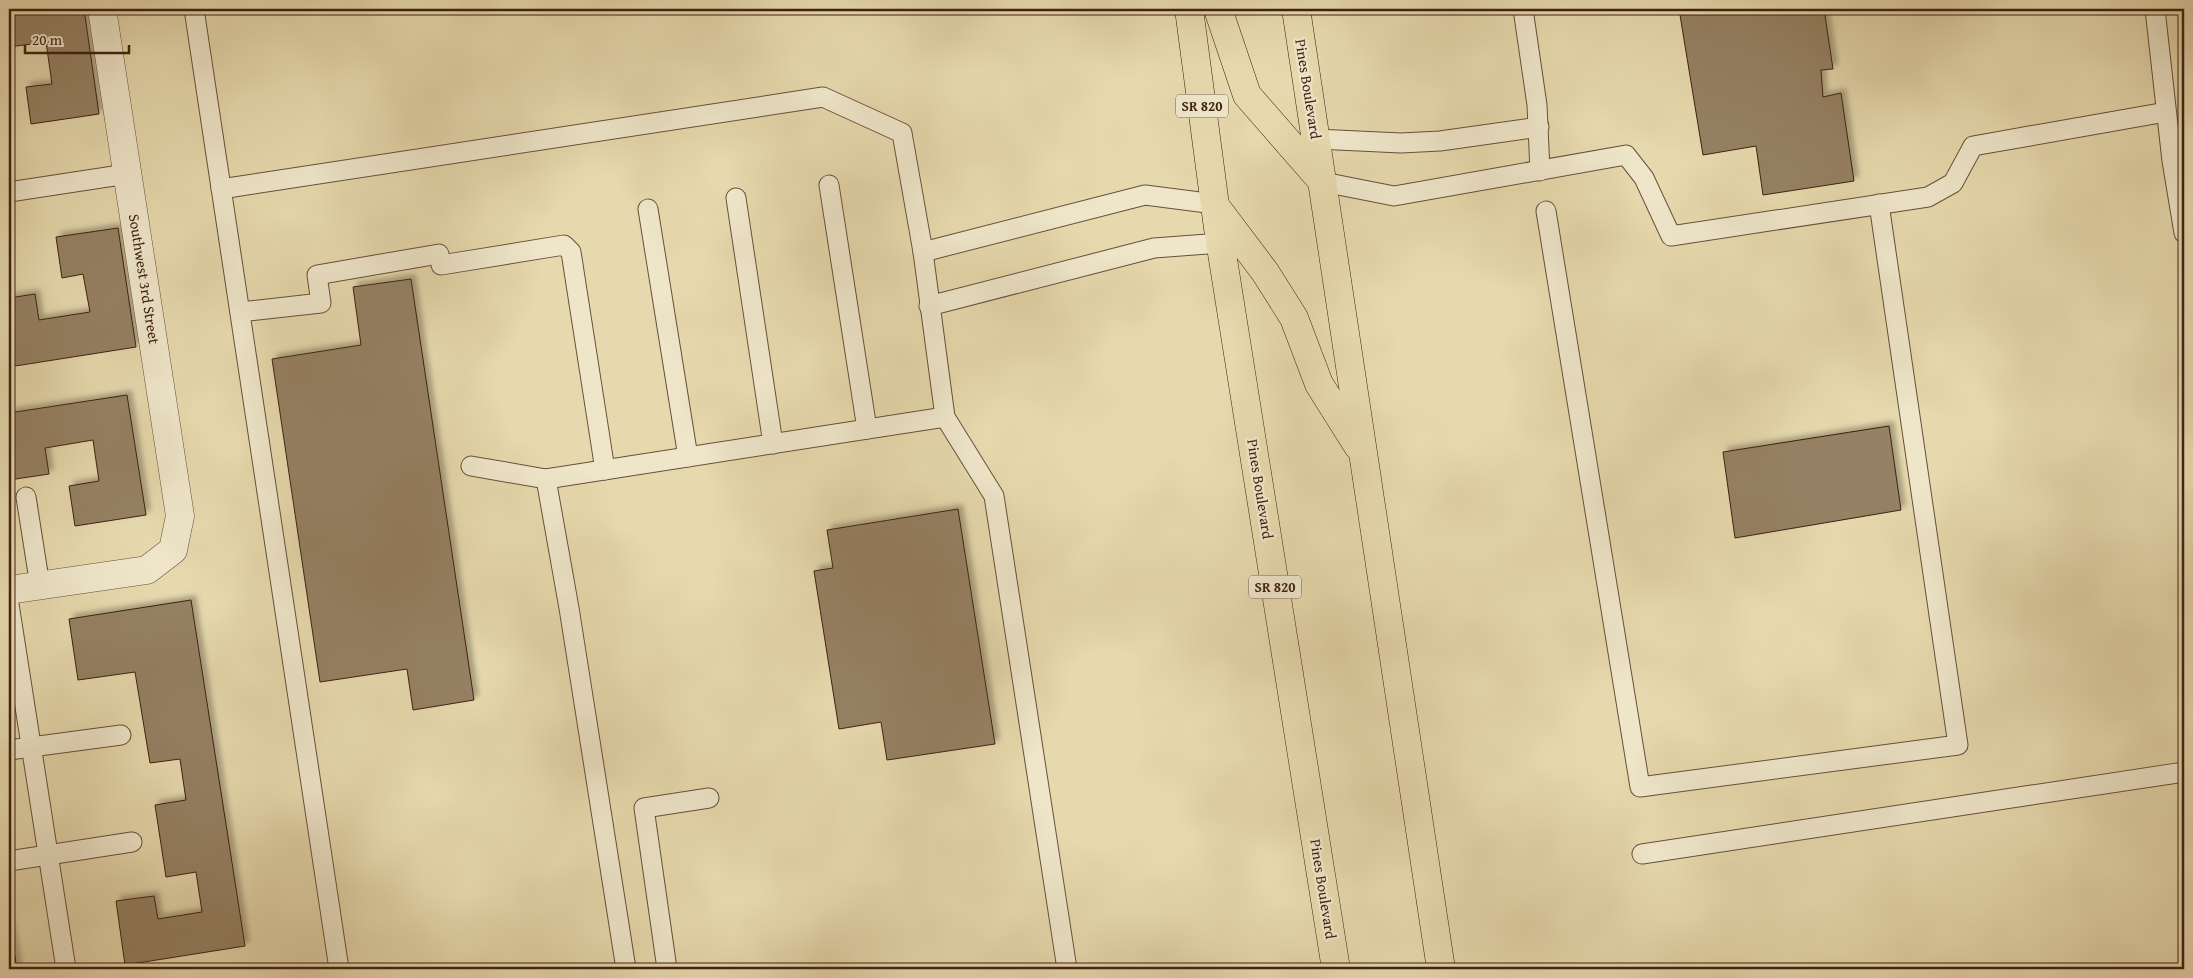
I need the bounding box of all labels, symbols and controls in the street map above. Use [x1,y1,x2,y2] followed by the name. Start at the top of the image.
[25,22,129,54] scale bar
[32,29,63,50] text: 20 m
[1290,37,1327,140] street label: Pines Boulevard
[1176,94,1228,118] road number: SR 820
[124,212,165,346] street label: Southwest 3rd Street
[1242,437,1279,540] street label: Pines Boulevard
[1249,576,1301,598] road number: SR 820
[1305,837,1342,940] street label: Pines Boulevard

